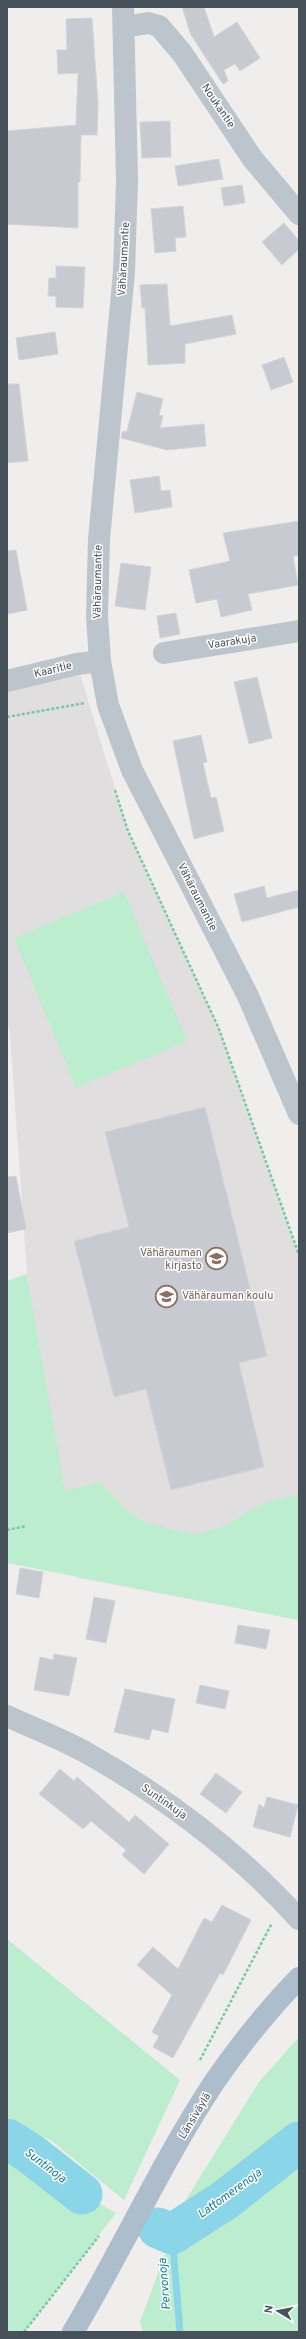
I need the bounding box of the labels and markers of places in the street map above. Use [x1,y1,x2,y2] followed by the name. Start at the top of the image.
[140,1246,202,1273] place label: Vähärauman kirjasto
[204,1246,230,1272] school or university icon: Vähärauman kirjasto
[153,1283,179,1309] school or university icon: Vähärauman koulu
[182,1289,273,1303] place label: Vähärauman koulu

